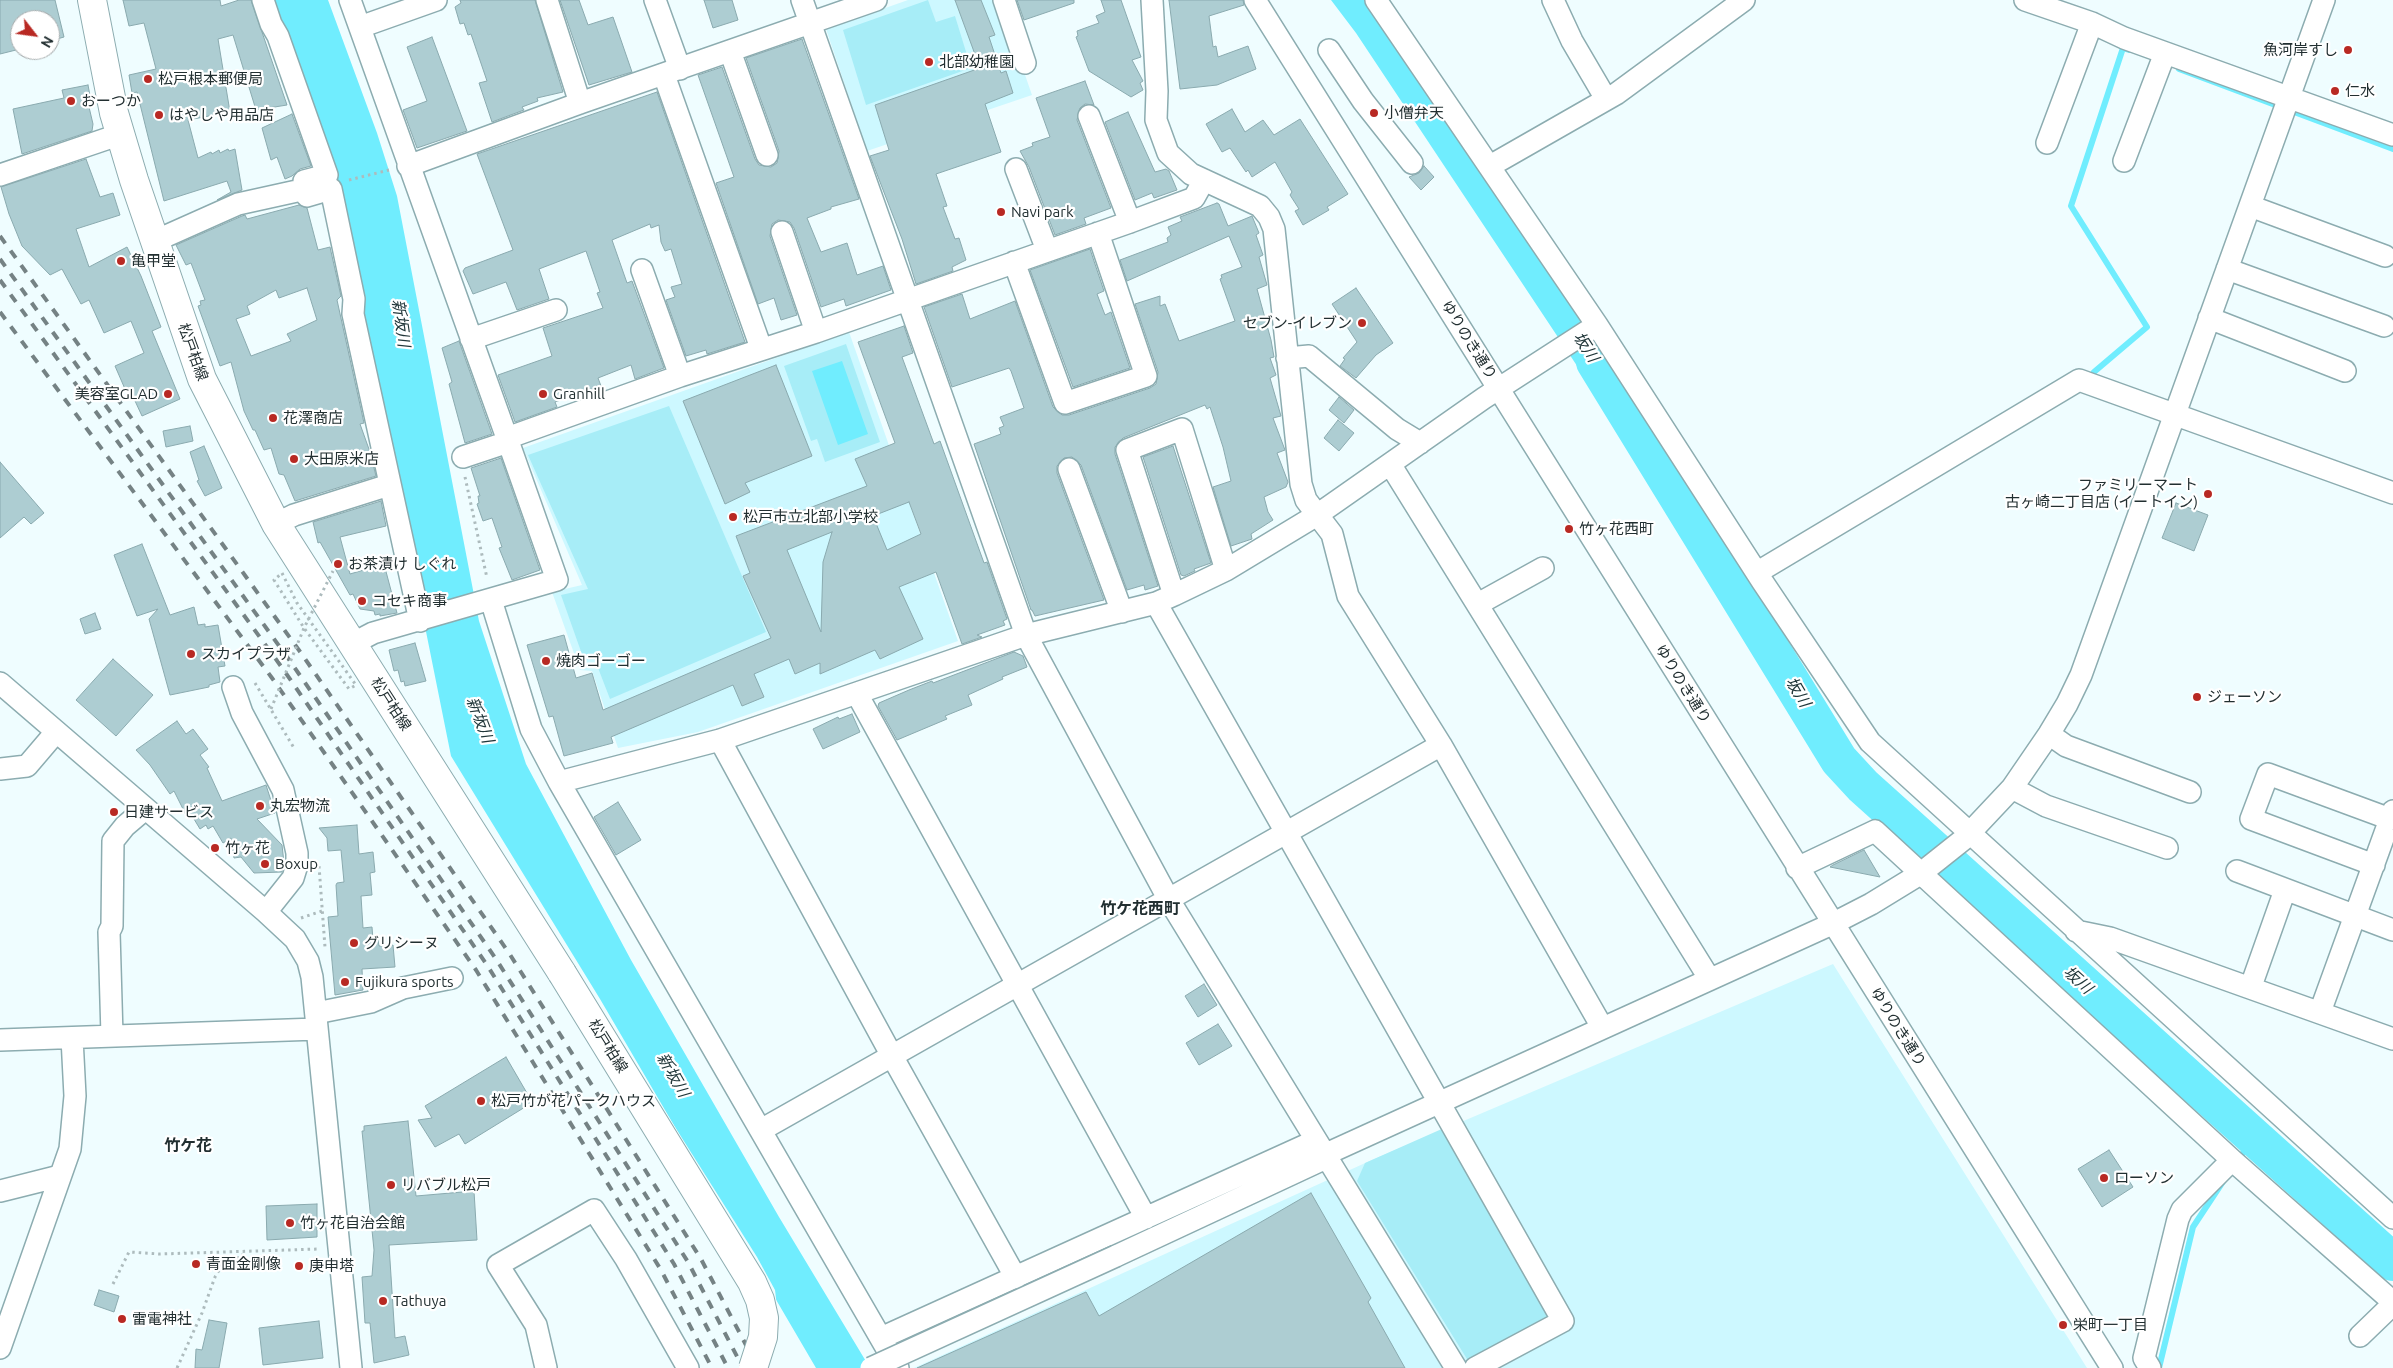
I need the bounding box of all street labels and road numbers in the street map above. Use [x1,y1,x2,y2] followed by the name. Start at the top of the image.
[1438,297,1500,383] street label: ゆりのき通り
[174,321,212,383] street label: 松戸柏線
[1652,641,1714,727] street label: ゆりのき通り
[367,674,415,734] street label: 松戸柏線
[1867,984,1929,1070] street label: ゆりのき通り
[584,1016,632,1076] street label: 松戸柏線

